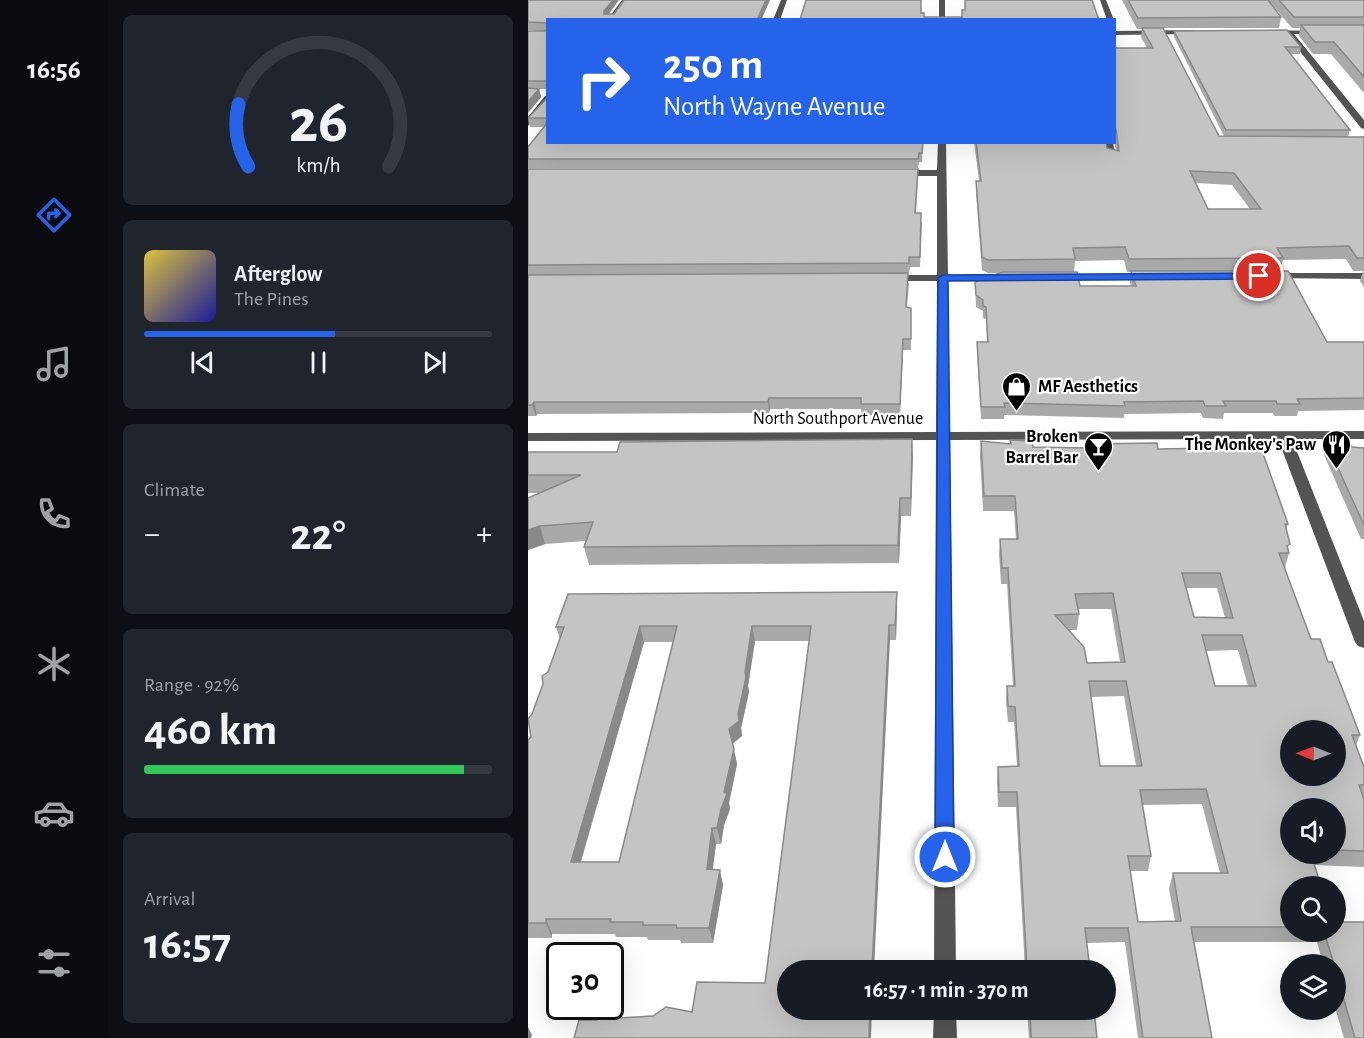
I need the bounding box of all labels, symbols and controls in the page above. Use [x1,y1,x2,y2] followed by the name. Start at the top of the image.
[564,42,642,120] icon: right
[663,44,763,86] text: 250 m
[27,56,81,83] text: 16:56
[288,91,348,153] text: 26
[663,93,886,120] text: North Wayne Avenue
[296,155,340,176] text: km/h
[33,194,75,236] icon: directions
[1233,250,1284,301] pin
[1242,259,1275,292] icon: arrive
[234,263,322,285] text: Afterglow
[234,289,309,309] text: The Pines
[33,343,75,385] icon: music
[186,346,219,379] icon: previous
[302,346,335,379] icon: pause
[418,346,451,379] icon: next
[1001,370,1033,412] shop icon: MF Aesthetics
[1038,378,1138,396] place label: MF Aesthetics
[753,410,923,428] street label: North Southport Avenue
[1005,428,1079,467] place label: Broken Barrel Bar
[1321,428,1353,470] restaurant icon: The Monkey's Paw
[1083,430,1115,472] bar icon: Broken Barrel Bar
[1185,436,1316,454] place label: The Monkey's Paw
[144,480,205,500] text: Climate
[33,493,75,535] icon: phone
[290,513,346,558] text: 22°
[144,518,160,551] text: −
[476,518,492,551] text: +
[33,643,75,685] icon: climate
[144,675,239,695] text: Range · 92%
[144,708,277,753] text: 460 km
[1280,720,1346,786] north arrow
[1280,720,1346,1020] map controls
[33,792,75,834] icon: car
[1280,798,1346,864] button: sound
[913,825,977,889] position arrow
[1280,876,1346,942] button: search
[144,889,195,909] text: Arrival
[144,922,231,967] text: 16:57
[33,942,75,984] icon: filters
[546,942,624,1020] speed limit sign: 30
[1280,954,1346,1020] button: layers
[865,979,1028,1001] text: 16:57 · 1 min · 370 m

